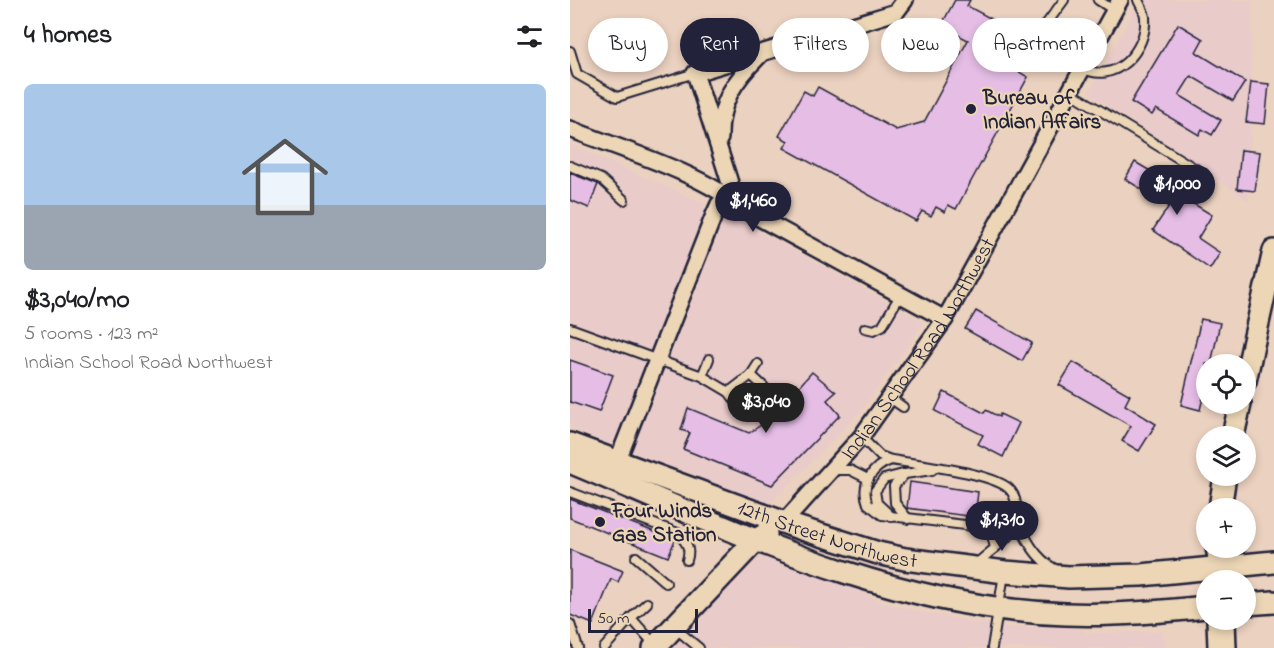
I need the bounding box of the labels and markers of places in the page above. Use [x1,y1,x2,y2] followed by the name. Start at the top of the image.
[982,84,1101,138] place label: Bureau of Indian Affairs
[964,102,978,116] marker: Bureau of Indian Affairs
[1128,165,1226,216] pin: $1,000
[704,182,802,233] pin: $1,460
[717,383,815,434] pin: $3,040
[611,497,716,551] place label: Four Winds Gas Station
[953,501,1051,552] pin: $1,310
[593,515,607,529] marker: Four Winds Gas Station

